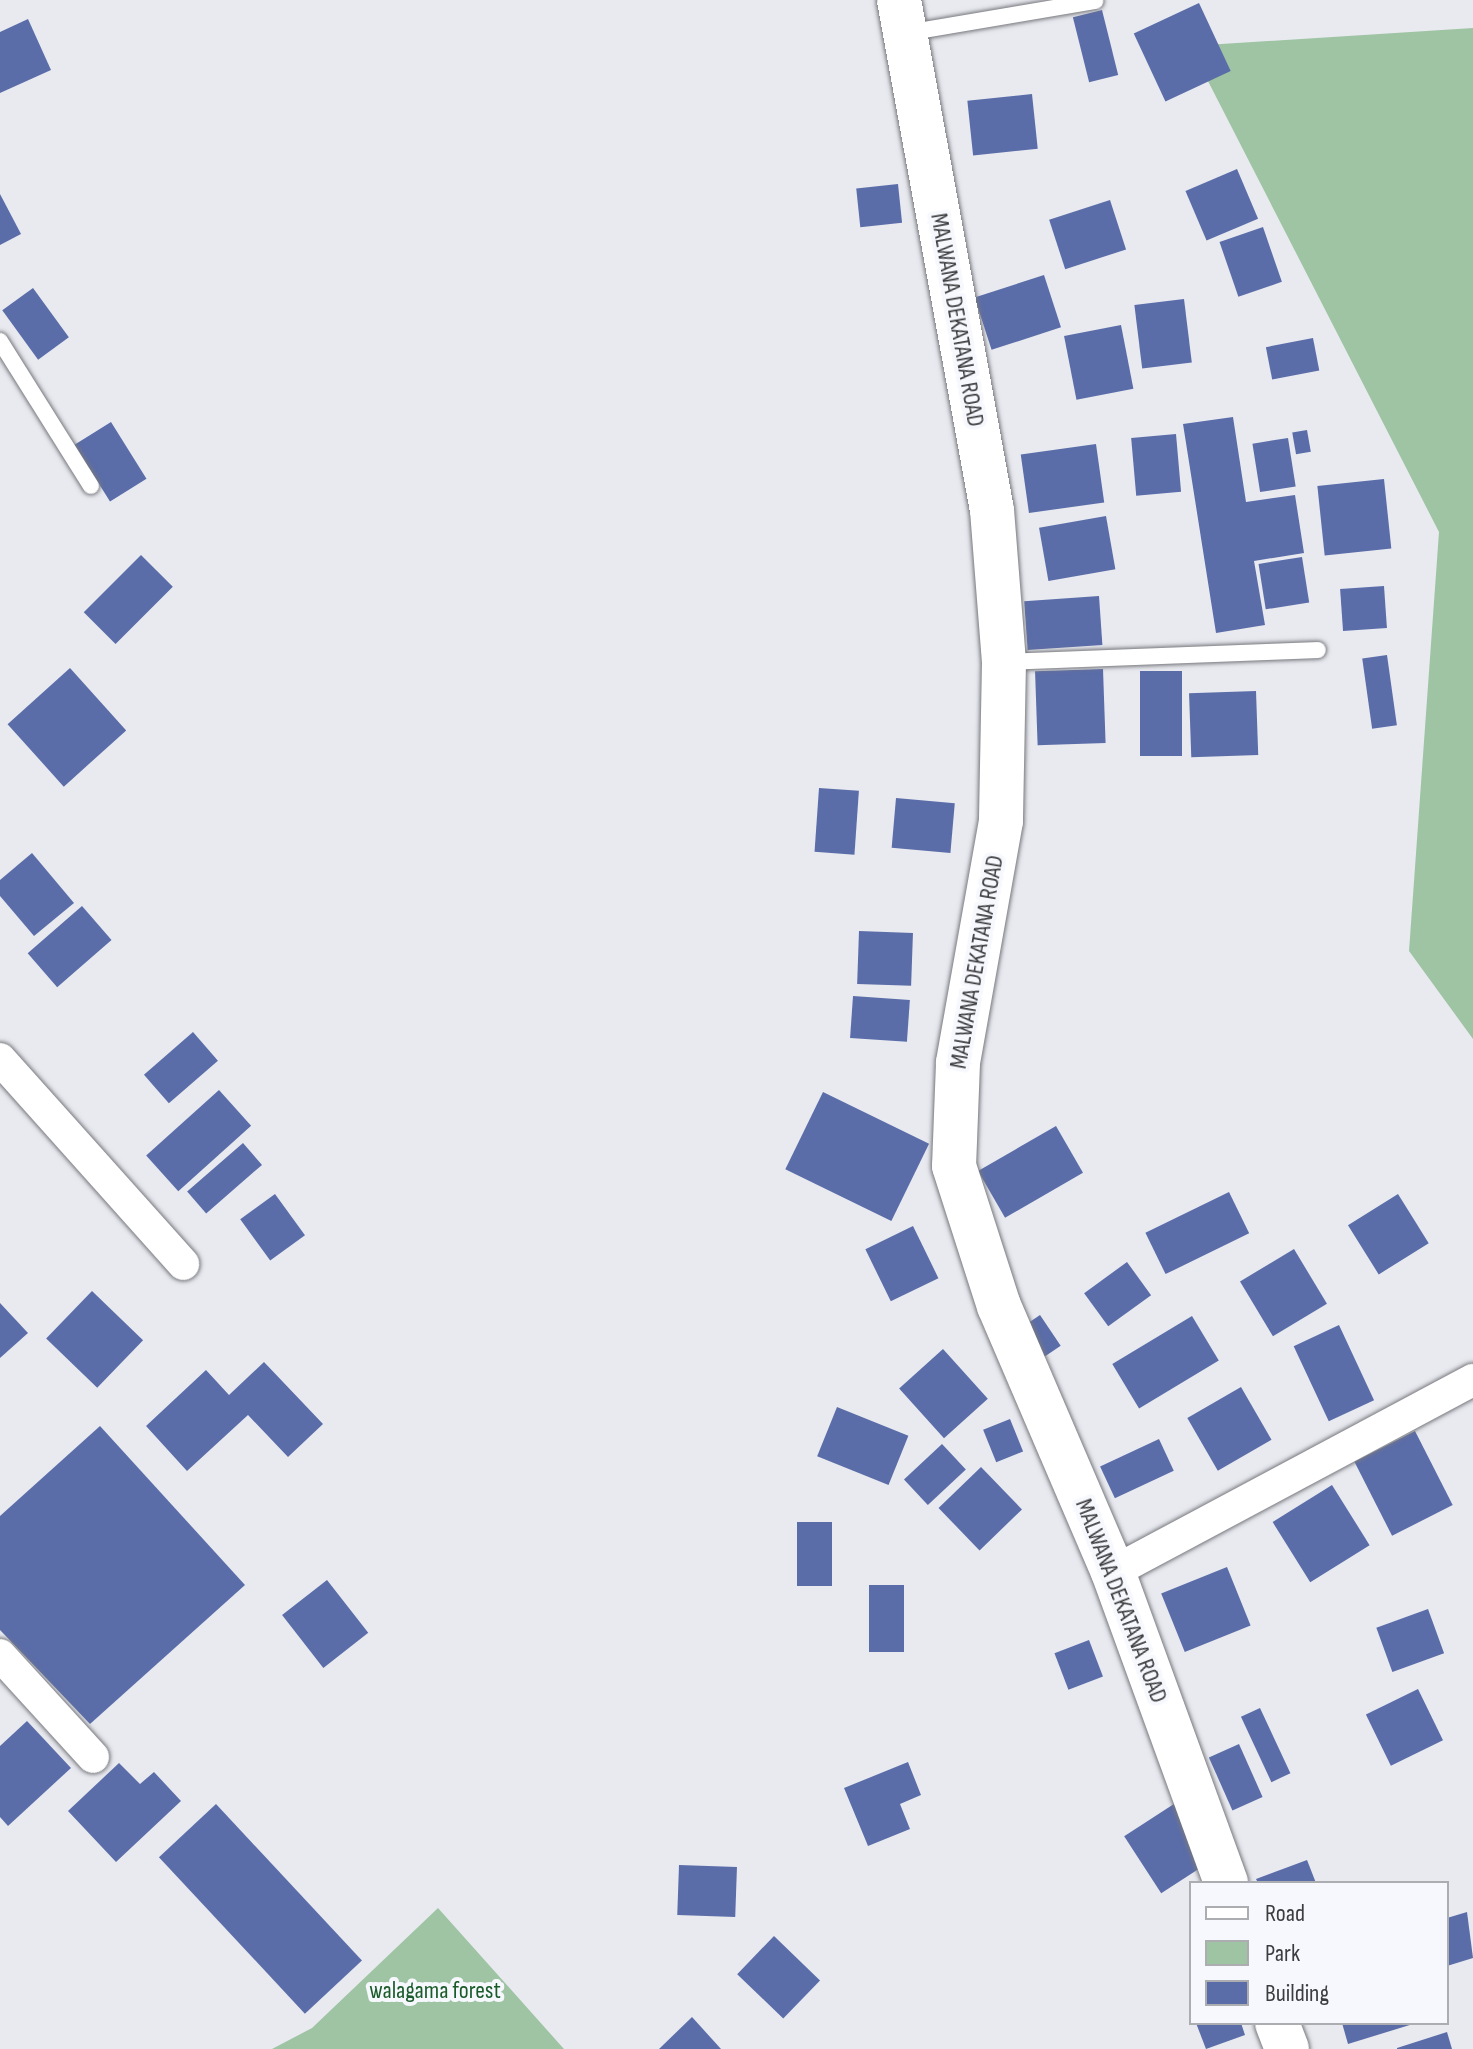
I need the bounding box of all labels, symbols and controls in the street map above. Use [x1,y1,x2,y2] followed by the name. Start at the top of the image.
[924,211,990,429] street label: MALWANA DEKATANA ROAD
[944,853,1010,1071] street label: MALWANA DEKATANA ROAD
[1069,1495,1173,1707] street label: MALWANA DEKATANA ROAD
[1189,1881,1449,2025] legend
[1265,1899,1305,1928] text: Road
[1265,1939,1300,1968] text: Park
[369,1977,501,2005] park label: walagama forest
[1265,1979,1329,2008] text: Building

